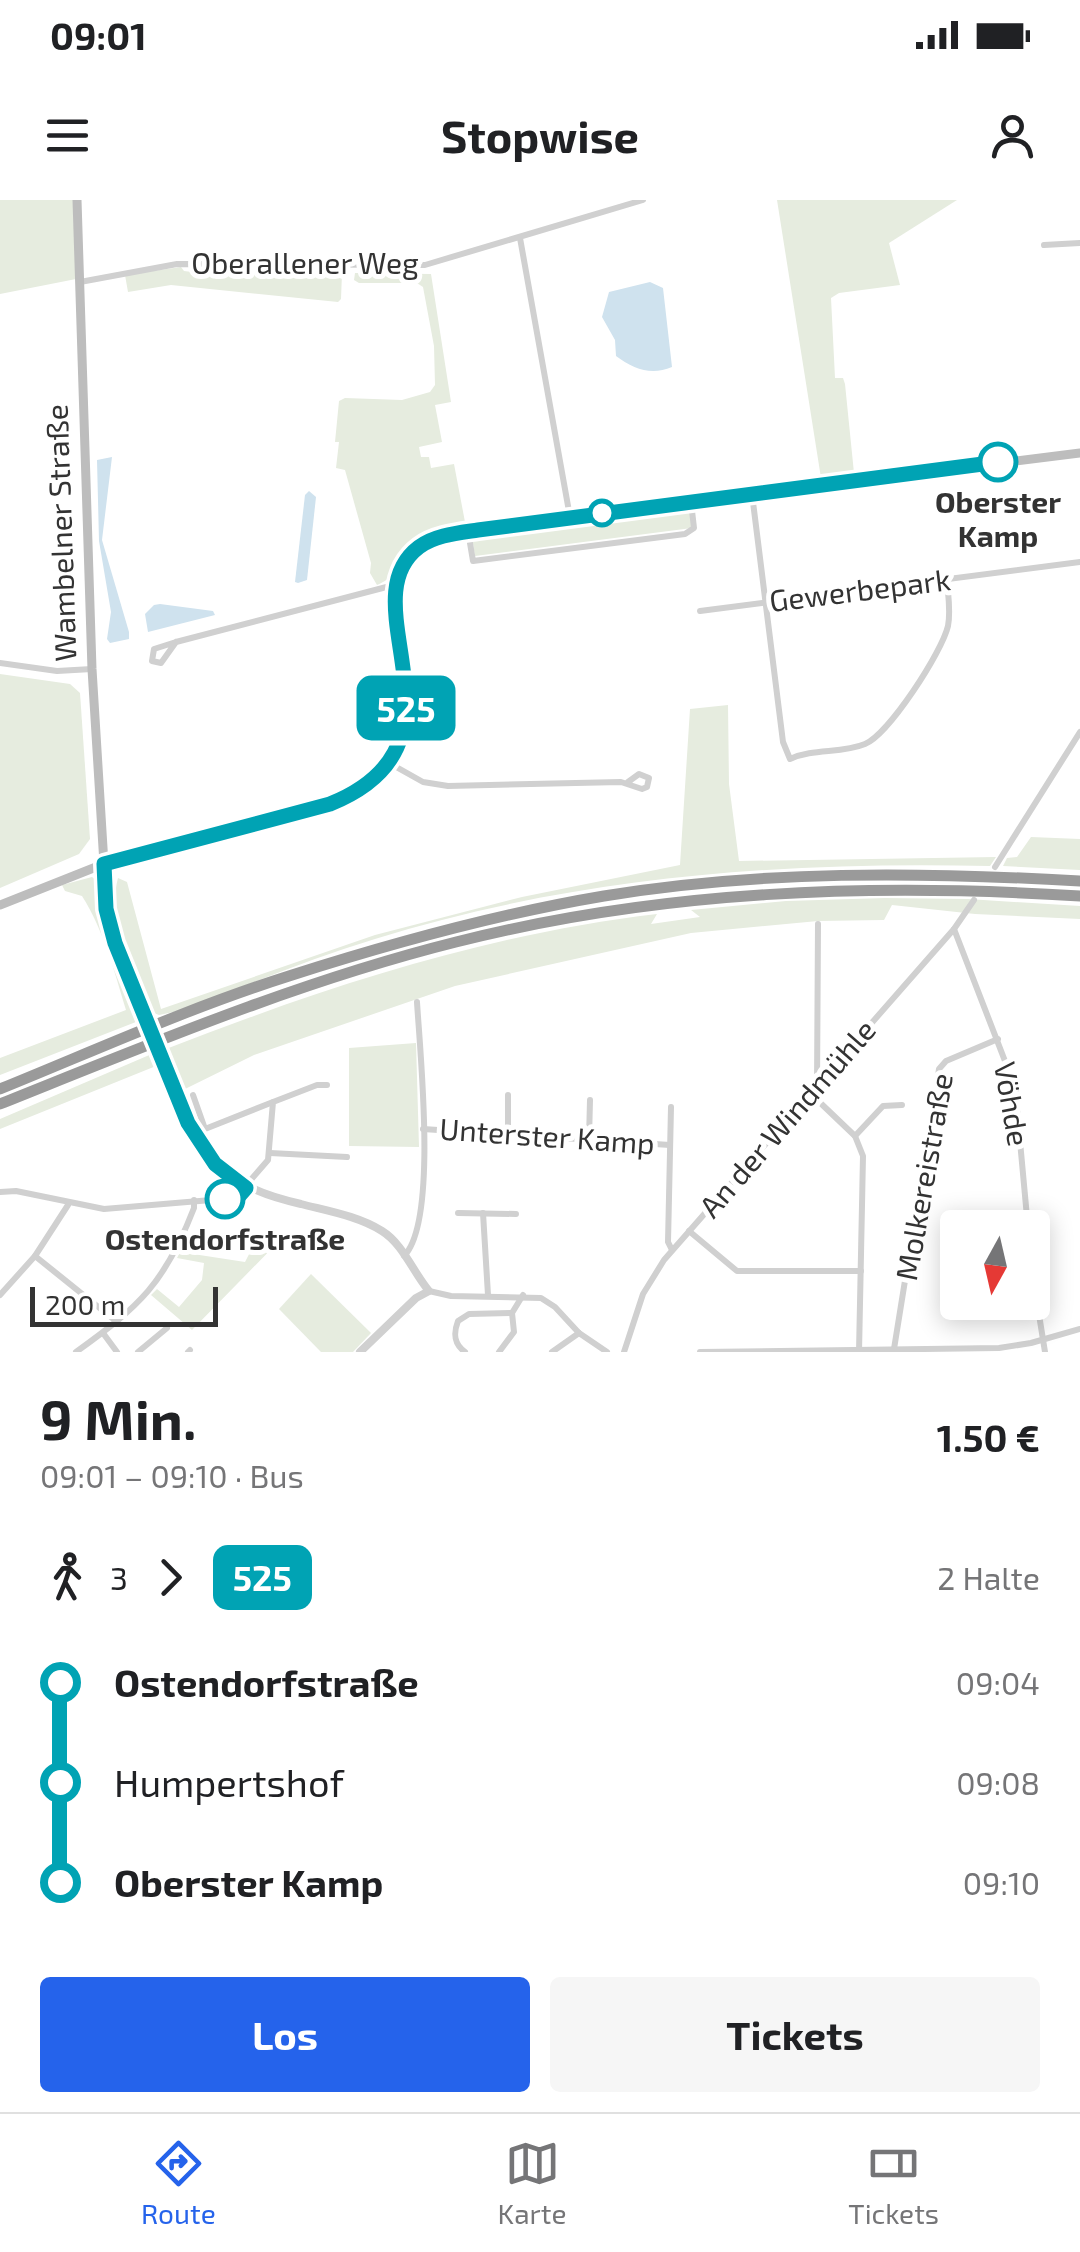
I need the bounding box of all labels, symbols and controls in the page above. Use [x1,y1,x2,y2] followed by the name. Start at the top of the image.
[50,12,147,58] text: 09:01
[40,108,95,163] icon: menu
[441,108,639,162] text: Stopwise
[985,108,1040,163] icon: person
[191,244,419,280] street label: Oberallener Weg
[38,404,82,662] street label: Wambelner Straße
[979,443,1017,481] marker: Oberster Kamp
[935,483,1061,553] place label: Oberster Kamp
[589,500,615,526] unlabelled marker
[767,560,952,618] street label: Gewerbepark
[348,676,464,740] line badge: 525
[377,687,435,729] text: 525
[691,1011,882,1224] street label: An der Windmühle
[988,1059,1038,1149] street label: Vöhde
[887,1070,959,1283] street label: Molkereistraße
[438,1110,656,1160] street label: Unterster Kamp
[206,1180,244,1218] marker: Ostendorfstraße
[940,1210,1050,1320] north arrow
[940,1210,1050,1320] map controls
[105,1220,345,1256] place label: Ostendorfstraße
[30,1282,218,1326] scale bar
[45,1287,125,1321] text: 200 m
[40,1385,196,1451] text: 9 Min.
[937,1414,1040,1460] text: 1.50 €
[40,1456,304,1494] text: 09:01 – 09:10 · Bus
[40,1550,95,1605] icon: walk
[143,1550,198,1605] icon: forward
[233,1556,292,1598] text: 525
[110,1558,128,1596] text: 3
[937,1558,1040,1596] text: 2 Halte
[114,1659,419,1705] text: Ostendorfstraße
[956,1663,1040,1701] text: 09:04
[114,1759,344,1805] text: Humpertshof
[956,1763,1040,1801] text: 09:08
[114,1859,383,1905] text: Oberster Kamp
[963,1863,1040,1901] text: 09:10
[40,1977,530,2092] button: Los
[550,1977,1040,2092] button: Tickets
[141,2136,216,2230] tab: Route
[498,2136,566,2230] tab: Karte
[848,2136,939,2230] tab: Tickets

